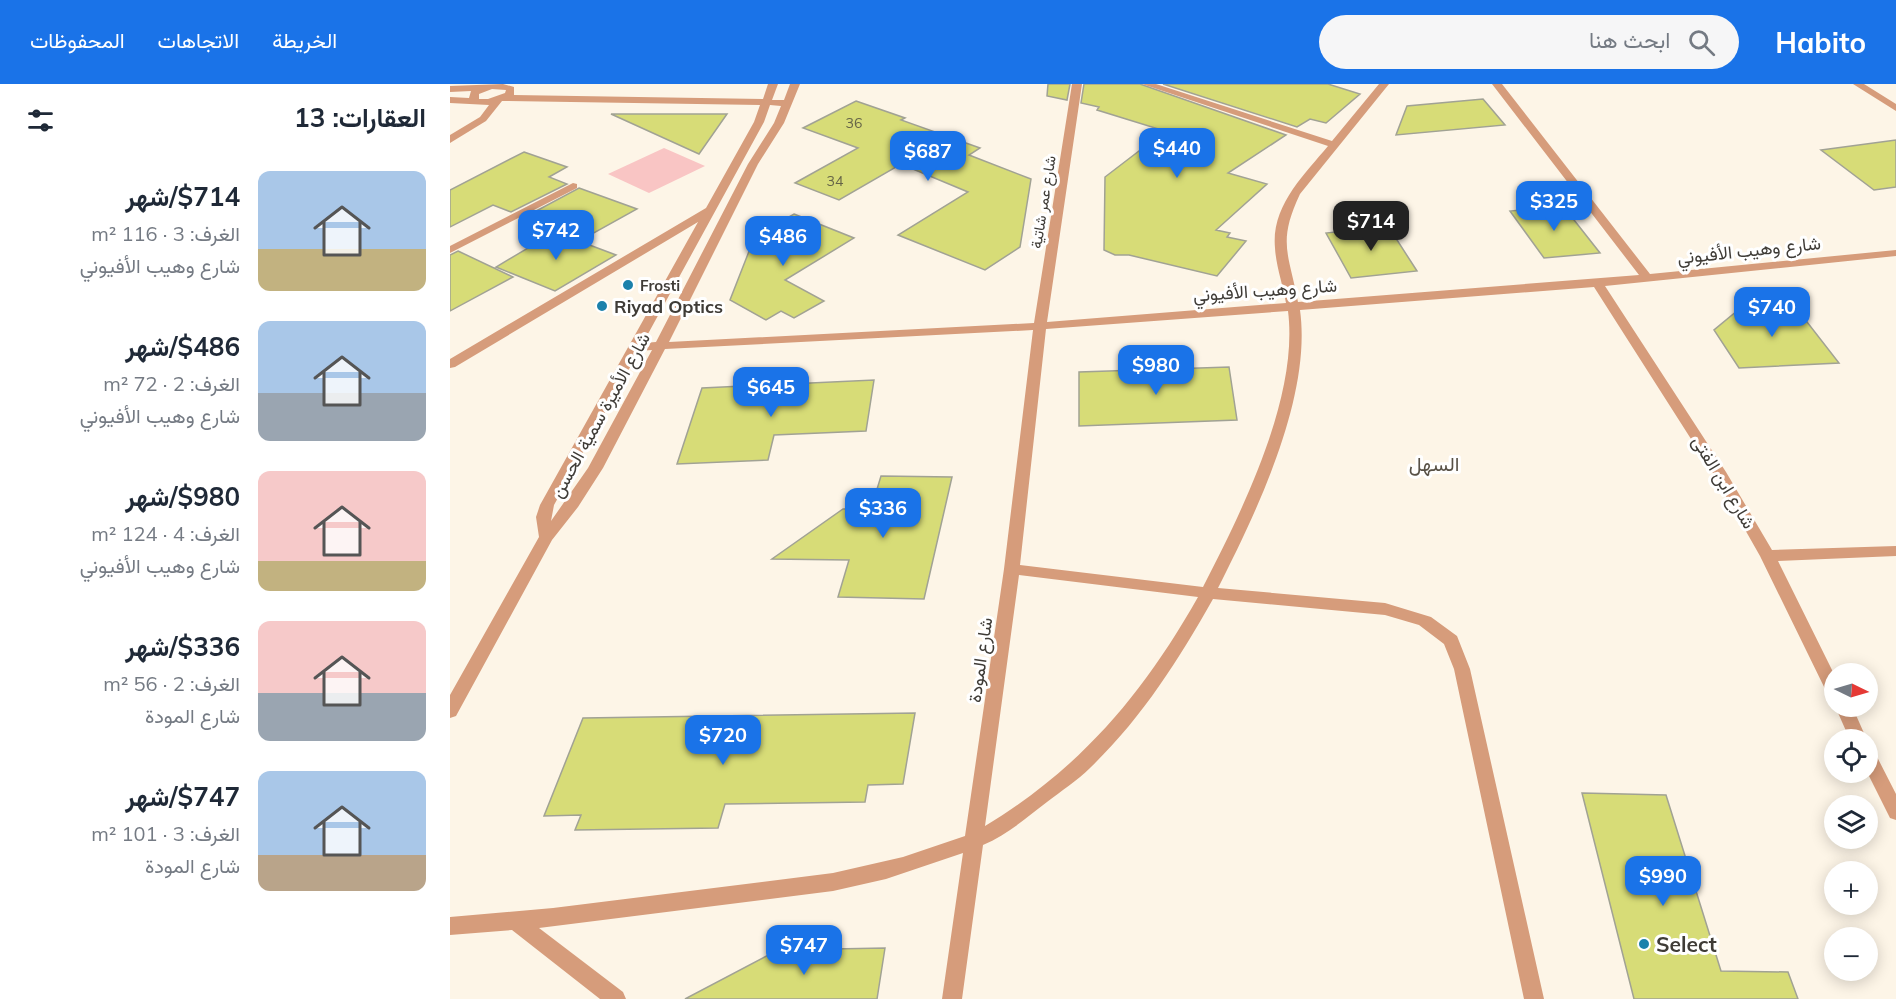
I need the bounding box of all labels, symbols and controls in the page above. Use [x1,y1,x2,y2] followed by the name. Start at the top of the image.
[1319,15,1739,69] search box
[1775,25,1866,60] text: Habito
[1589,26,1670,54] text: ابحث هنا
[1685,26,1718,59] icon: search
[30,27,125,53] text: المحفوظات
[158,27,239,53] text: الاتجاهات
[272,27,337,53] text: الخريطة
[294,101,426,134] text: العقارات: 13
[24,104,57,137] icon: filters
[846,114,862,132] house number: 36
[1141,128,1213,179] pin: $440
[892,131,964,182] pin: $687
[1153,135,1201,160] text: $440
[904,138,952,163] text: $687
[1026,154,1062,250] street label: شارع عمر شاتية
[827,172,844,190] house number: 34
[125,180,240,213] text: $714/شهر
[1518,181,1590,232] pin: $325
[1530,188,1578,213] text: $325
[306,195,378,267] icon: home
[1335,201,1407,252] pin: $714
[1347,208,1395,233] text: $714
[520,210,592,261] pin: $742
[747,216,819,267] pin: $486
[532,217,580,242] text: $742
[91,221,240,246] text: الغرف: 3 · 116 m²
[759,223,807,248] text: $486
[1676,231,1822,273] street label: شارع وهيب الأفيوني
[80,253,240,278] text: شارع وهيب الأفيوني
[1192,273,1338,310] street label: شارع وهيب الأفيوني
[640,276,680,295] place label: Frosti
[621,278,635,292] marker: Frosti
[1736,287,1808,338] pin: $740
[1748,294,1796,319] text: $740
[614,295,723,318] place label: Riyad Optics
[595,299,609,313] marker: Riyad Optics
[545,328,656,502] street label: شارع الأميرة سمية الحسن
[125,330,240,363] text: $486/شهر
[306,345,378,417] icon: home
[1120,345,1192,396] pin: $980
[1132,352,1180,377] text: $980
[735,367,807,418] pin: $645
[103,371,240,396] text: الغرف: 2 · 72 m²
[747,374,795,399] text: $645
[80,403,240,428] text: شارع وهيب الأفيوني
[1686,431,1761,533] street label: شارع ابن الفتى
[1409,451,1459,477] district label: السهل
[125,480,240,513] text: $980/شهر
[847,488,919,539] pin: $336
[306,495,378,567] icon: home
[859,495,907,520] text: $336
[91,521,240,546] text: الغرف: 4 · 124 m²
[80,553,240,578] text: شارع وهيب الأفيوني
[963,616,998,704] street label: شارع المودة
[125,630,240,663] text: $336/شهر
[306,645,378,717] icon: home
[1824,663,1878,717] north arrow
[1824,663,1878,981] map controls
[103,671,240,696] text: الغرف: 2 · 56 m²
[145,703,240,728] text: شارع المودة
[687,715,759,766] pin: $720
[699,722,747,747] text: $720
[1824,729,1878,783] button: locate
[125,780,240,813] text: $747/شهر
[306,795,378,867] icon: home
[1824,795,1878,849] button: layers
[91,821,240,846] text: الغرف: 3 · 101 m²
[145,853,240,878] text: شارع المودة
[1627,856,1699,907] pin: $990
[1824,861,1878,915] button: +
[1639,863,1687,888] text: $990
[768,925,840,976] pin: $747
[1824,927,1878,981] button: −
[1656,931,1717,957] place label: Select
[780,932,828,957] text: $747
[1637,937,1651,951] marker: Select

